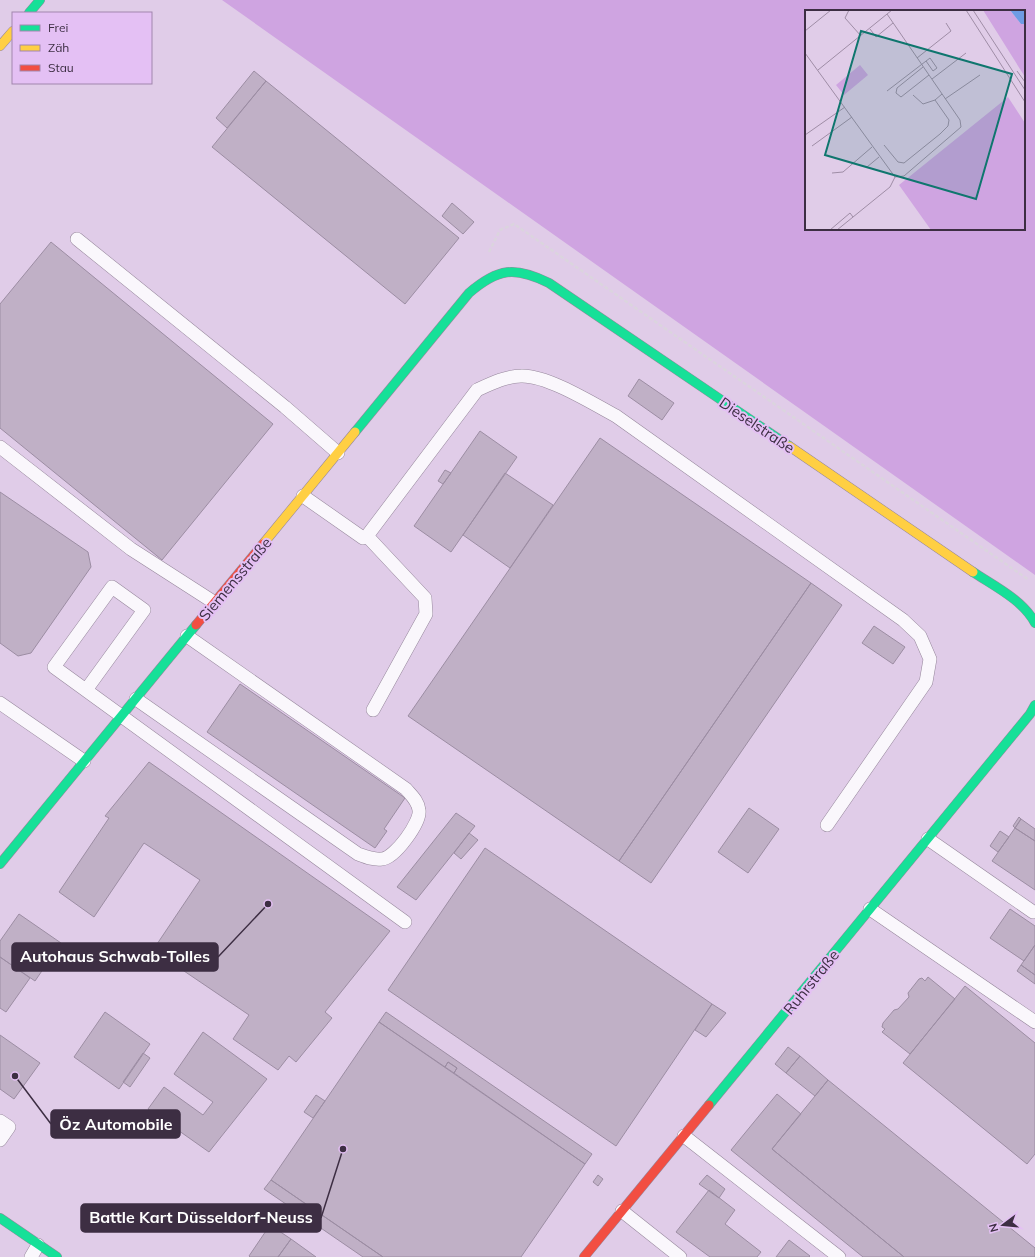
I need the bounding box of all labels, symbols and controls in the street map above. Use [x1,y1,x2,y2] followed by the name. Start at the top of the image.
[805,10,1025,230] inset map
[12,12,152,84] legend
[48,20,68,35] text: Frei
[48,40,69,55] text: Zäh
[48,60,74,75] text: Stau
[716,393,798,457] street label: Dieselstraße
[195,533,275,625] street label: Siemensstraße
[12,943,218,971] callout: Autohaus Schwab-Tolles
[20,946,210,966] text: Autohaus Schwab-Tolles
[779,946,843,1018] street label: Ruhrstraße
[51,1110,180,1138] callout: Öz Automobile
[59,1114,173,1134] text: Öz Automobile
[81,1204,321,1232] callout: Battle Kart Düsseldorf-Neuss
[983,1205,1023,1245] north arrow
[89,1207,313,1227] text: Battle Kart Düsseldorf-Neuss
[986,1222,1001,1234] text: N

